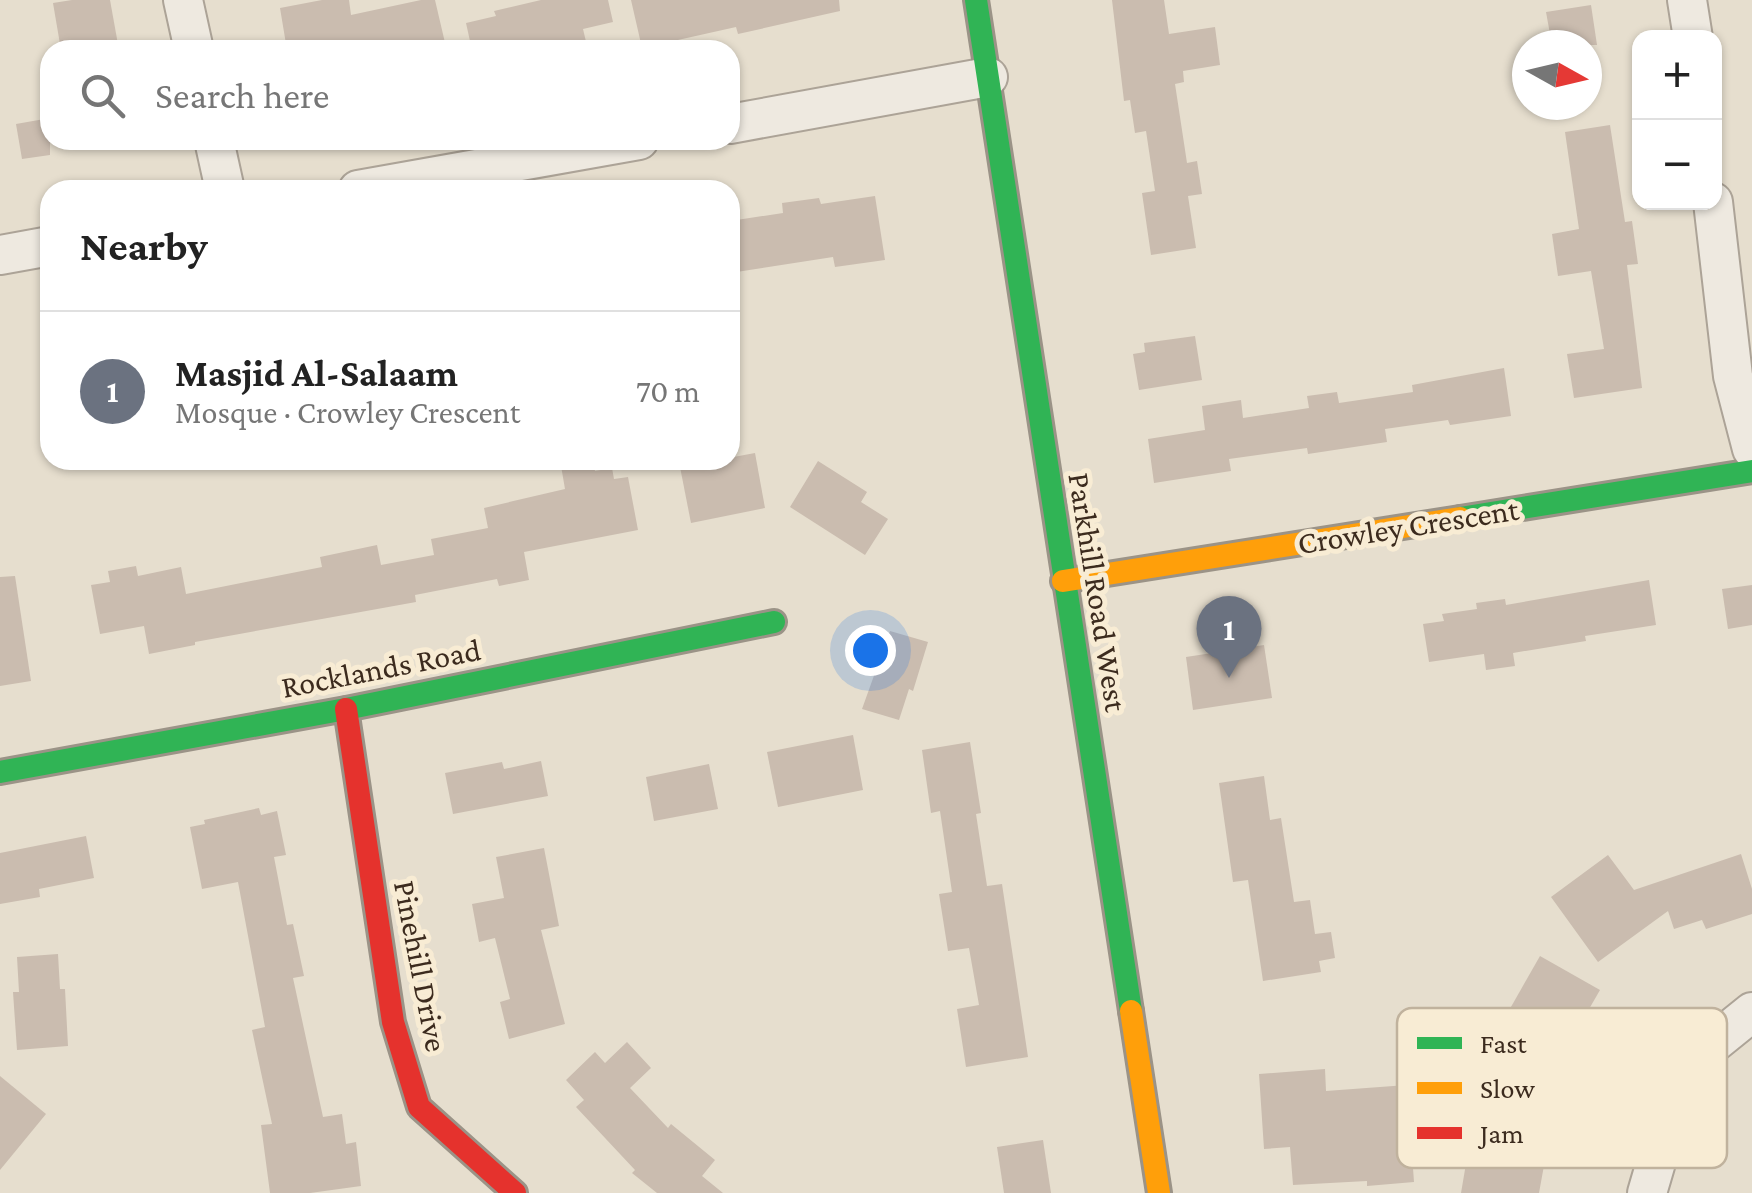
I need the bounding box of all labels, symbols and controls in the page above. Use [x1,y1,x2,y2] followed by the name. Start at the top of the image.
[1512,30,1602,120] north arrow
[1632,30,1722,210] map controls
[1632,30,1722,120] button: +
[40,40,740,150] search box
[75,68,130,123] icon: search
[155,74,329,116] text: Search here
[1632,120,1722,210] button: −
[80,222,208,269] text: Nearby
[175,352,458,394] text: Masjid Al-Salaam
[107,373,118,409] text: 1
[636,373,700,409] text: 70 m
[175,394,520,430] text: Mosque · Crowley Crescent
[1061,470,1135,714] street label: Parkhill Road West
[1295,491,1521,561] street label: Crowley Crescent
[1196,596,1262,678] pin: 1
[845,625,896,676] your location
[278,631,484,705] street label: Rocklands Road
[387,877,455,1055] street label: Pinehill Drive
[1397,1008,1727,1168] legend
[1480,1028,1527,1059] text: Fast
[1480,1073,1535,1104] text: Slow
[1477,1118,1524,1149] text: Jam

